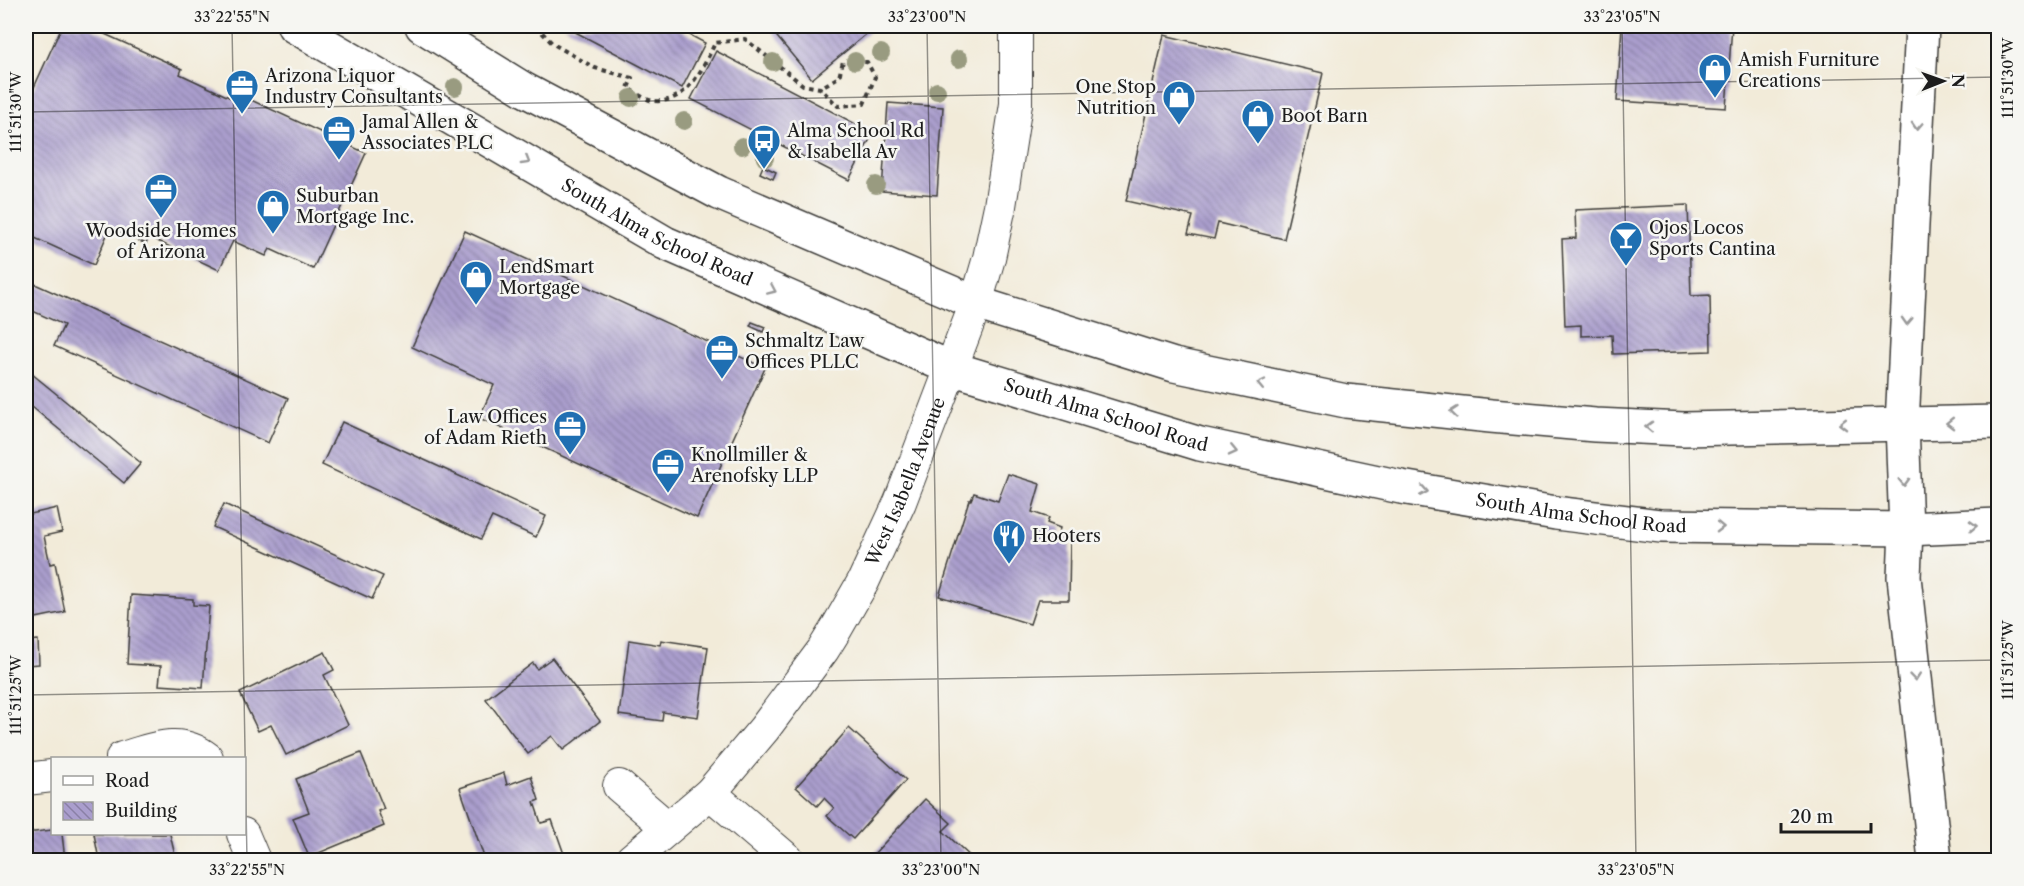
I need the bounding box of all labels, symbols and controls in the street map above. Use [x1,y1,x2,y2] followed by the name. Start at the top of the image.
[194,7,270,26] text: 33°22'55"N
[888,7,966,26] text: 33°23'00"N
[1583,7,1661,26] text: 33°23'05"N
[1998,37,2017,118] text: 111°51'30"W
[1737,49,1879,92] place label: Amish Furniture Creations
[1913,51,1973,111] north arrow
[1697,52,1733,99] shop icon: Amish Furniture Creations
[264,65,443,108] place label: Arizona Liquor Industry Consultants
[224,68,260,115] office icon: Arizona Liquor Industry Consultants
[6,71,25,152] text: 111°51'30"W
[1948,74,1968,88] text: N
[1076,76,1156,119] place label: One Stop Nutrition
[1161,79,1197,126] shop icon: One Stop Nutrition
[1240,98,1276,145] shop icon: Boot Barn
[1281,105,1368,127] place label: Boot Barn
[359,111,493,154] place label: Jamal Allen & Associates PLC
[321,114,357,161] office icon: Jamal Allen & Associates PLC
[786,120,924,163] place label: Alma School Rd & Isabella Av
[1910,121,1923,130] one-way arrow
[746,123,782,170] bus stop icon: Alma School Rd & Isabella Av
[520,153,530,165] one-way arrow
[143,172,179,219] office icon: Woodside Homes of Arizona
[558,174,756,291] street label: South Alma School Road
[296,185,414,228] place label: Suburban Mortgage Inc.
[255,188,291,235] shop icon: Suburban Mortgage Inc.
[1649,217,1776,260] place label: Ojos Locos Sports Cantina
[84,220,237,263] place label: Woodside Homes of Arizona
[1608,220,1644,267] bar icon: Ojos Locos Sports Cantina
[499,256,595,299] place label: LendSmart Mortgage
[458,259,494,306] shop icon: LendSmart Mortgage
[766,283,777,295] one-way arrow
[1900,316,1913,325] one-way arrow
[745,330,865,373] place label: Schmaltz Law Offices PLLC
[704,333,740,380] office icon: Schmaltz Law Offices PLLC
[1001,374,1210,456] street label: South Alma School Road
[1257,378,1267,391] one-way arrow
[861,394,950,570] street label: West Isabella Avenue
[424,406,547,449] place label: Law Offices of Adam Rieth
[1450,406,1459,419] one-way arrow
[552,409,588,456] office icon: Law Offices of Adam Rieth
[1946,416,1955,429] one-way arrow
[1839,418,1848,431] one-way arrow
[1644,421,1653,434] one-way arrow
[690,444,818,487] place label: Knollmiller & Arenofsky LLP
[1228,444,1238,457] one-way arrow
[650,447,686,494] office icon: Knollmiller & Arenofsky LLP
[1898,478,1910,487] one-way arrow
[1419,484,1429,497] one-way arrow
[1474,489,1687,538] street label: South Alma School Road
[991,518,1027,565] restaurant icon: Hooters
[1969,519,1978,532] one-way arrow
[1715,521,1724,534] one-way arrow
[1032,525,1101,547] place label: Hooters
[1998,619,2017,700] text: 111°51'25"W
[6,654,25,735] text: 111°51'25"W
[1908,672,1920,681] one-way arrow
[51,757,246,835] legend
[105,770,150,792] text: Road
[1781,796,1871,834] scale bar
[105,800,177,822] text: Building
[1790,806,1834,828] text: 20 m
[209,860,285,879] text: 33°22'55"N
[902,860,980,879] text: 33°23'00"N
[1597,860,1675,879] text: 33°23'05"N

